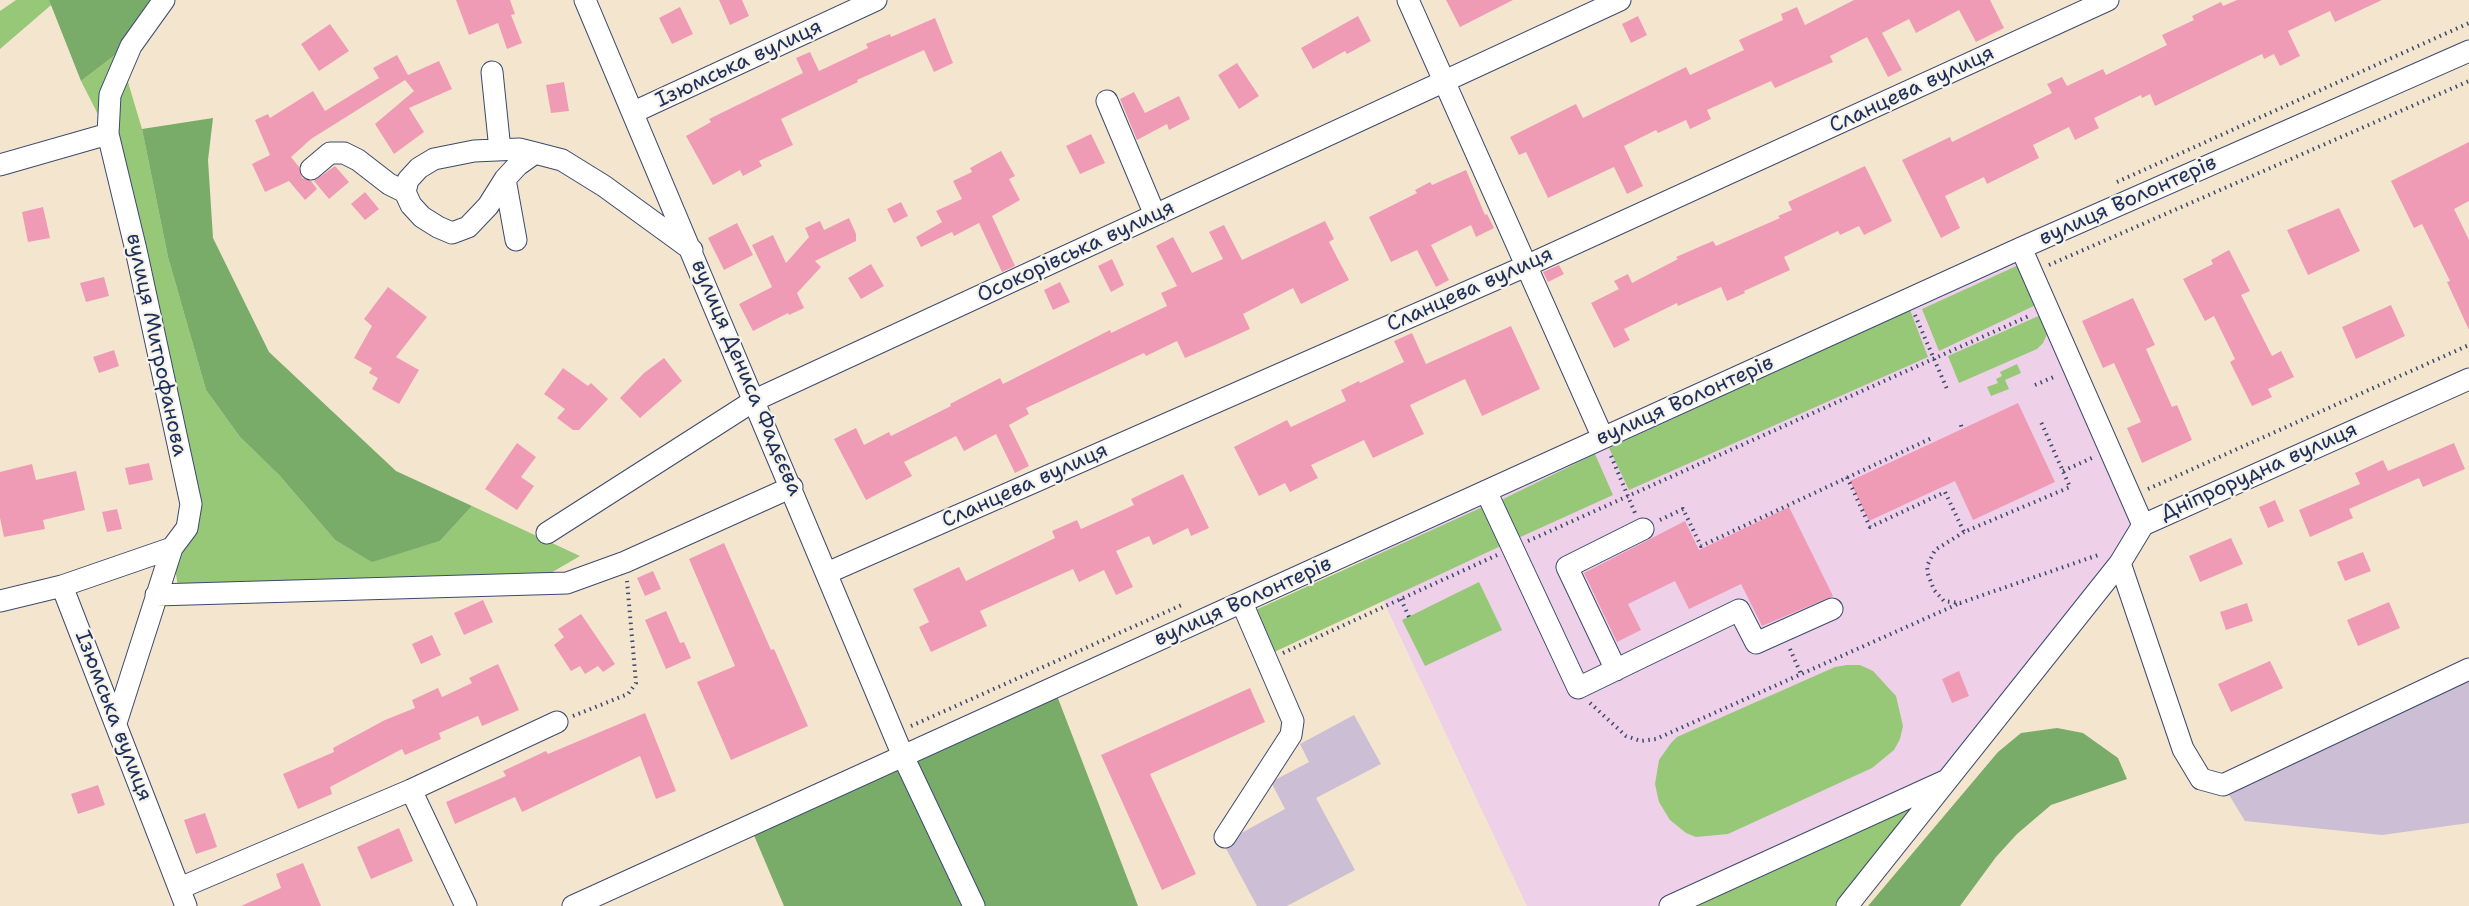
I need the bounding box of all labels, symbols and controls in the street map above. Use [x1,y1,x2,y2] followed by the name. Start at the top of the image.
[652,14,826,114] street label: Ізюмська вулиця
[1826,41,1998,139] street label: Сланцева вулиця
[2035,151,2221,251] street label: вулиця Волонтерів
[973,195,1179,309] street label: Осокорівська вулиця
[120,231,192,459] street label: вулиця Митрофанова
[1383,242,1557,338] street label: Сланцева вулиця
[685,256,807,500] street label: вулиця Дениса Фадєєва
[1592,351,1778,451] street label: вулиця Волонтерів
[2157,417,2361,527] street label: Дніпрорудна вулиця
[938,438,1112,534] street label: Сланцева вулиця
[1150,552,1336,652] street label: вулиця Волонтерів
[69,627,157,805] street label: Ізюмська вулиця

